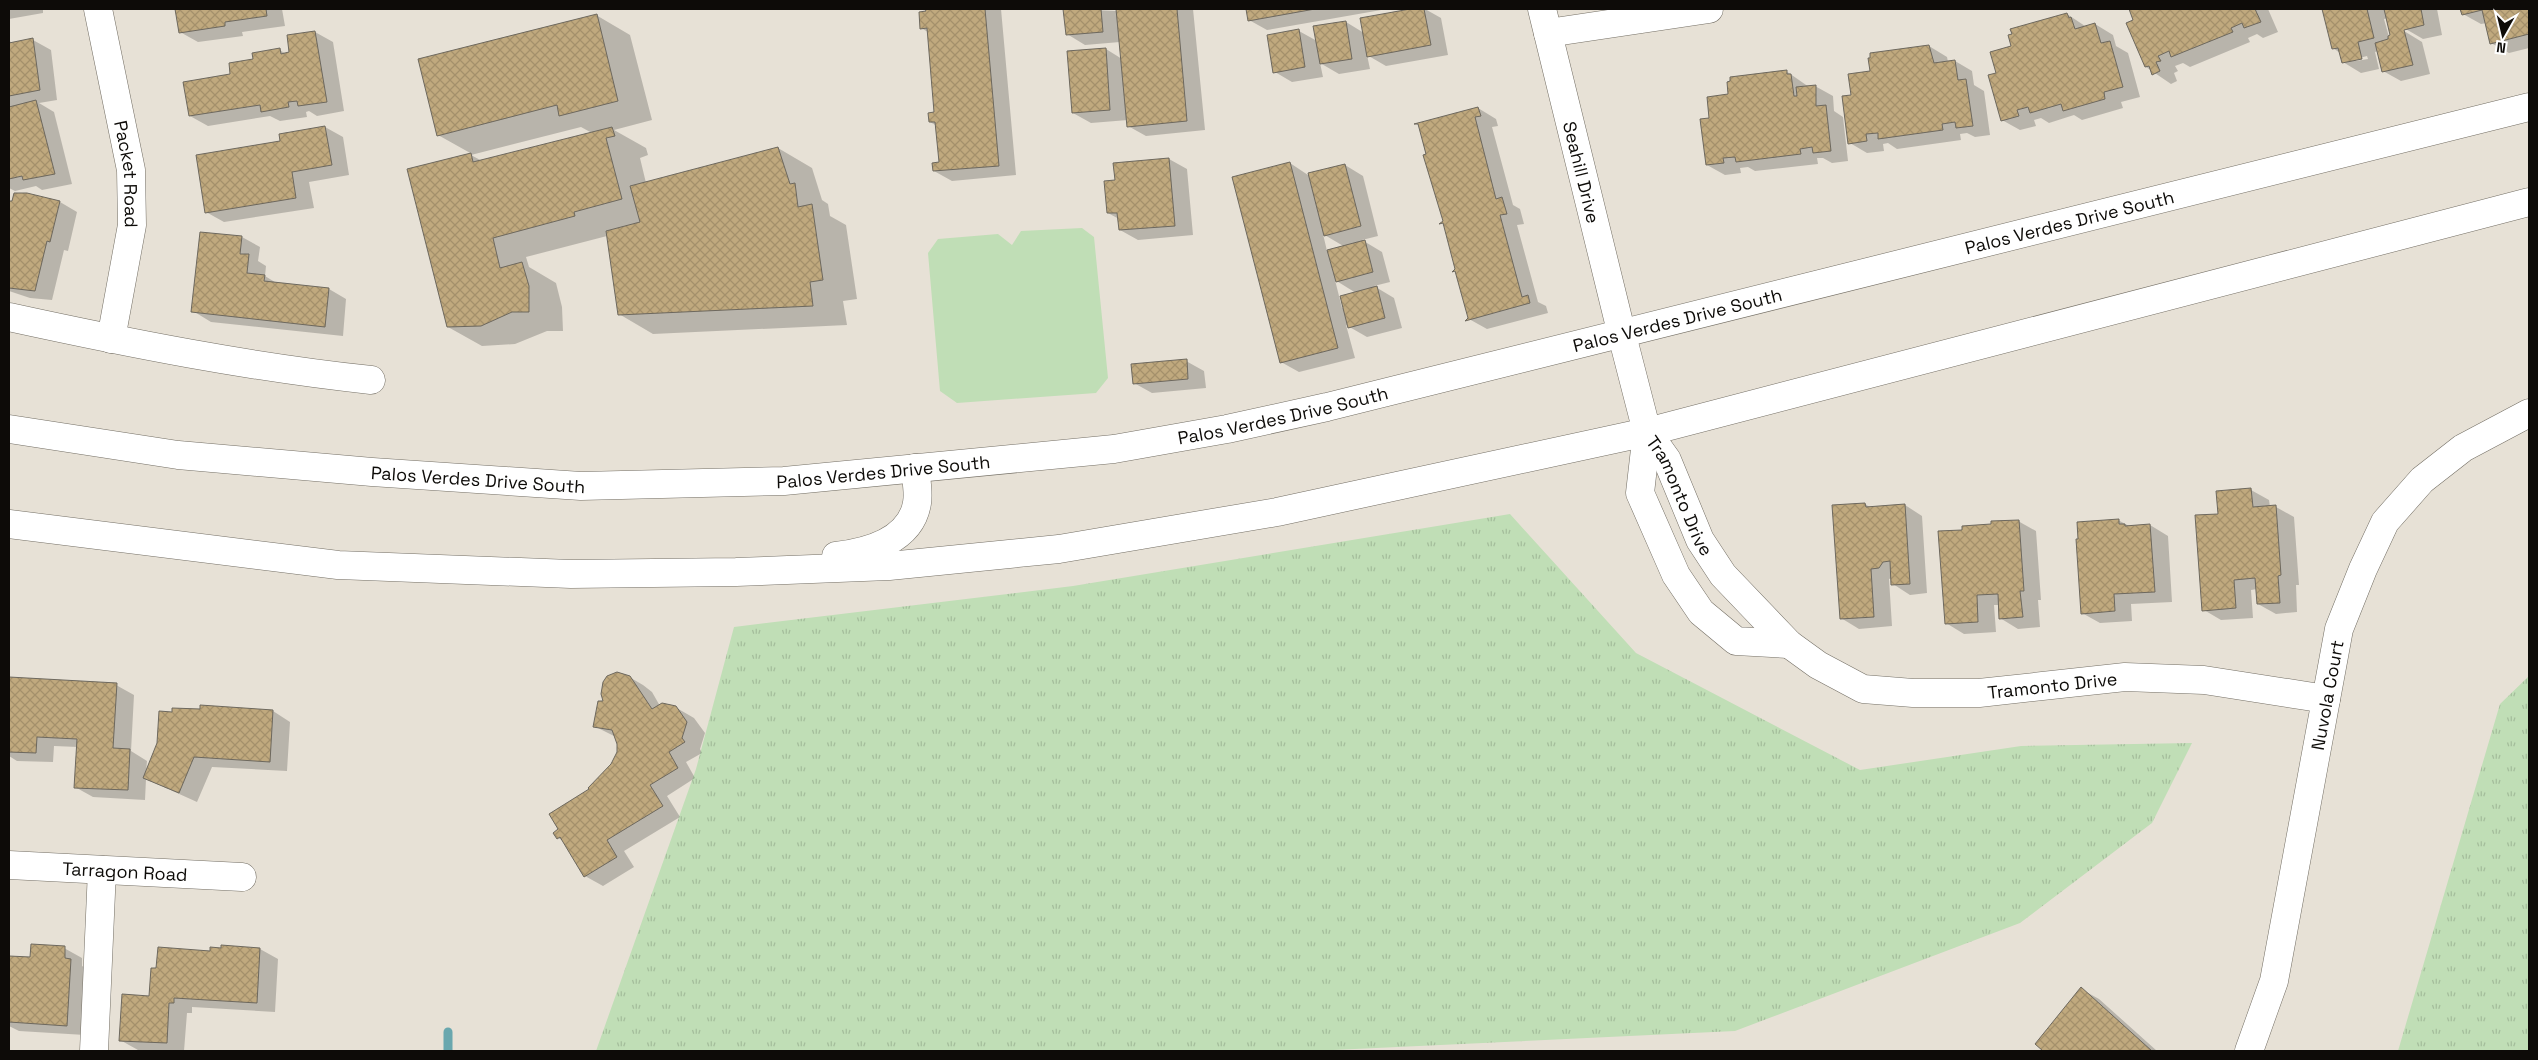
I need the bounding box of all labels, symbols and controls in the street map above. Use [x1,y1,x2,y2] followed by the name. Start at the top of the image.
[2478,10,2528,60] north arrow
[2495,38,2507,57] text: N
[110,118,144,228] street label: Packet Road
[1558,119,1606,225] street label: Seahill Drive
[1962,185,2176,259] street label: Palos Verdes Drive South
[1570,282,1784,357] street label: Palos Verdes Drive South
[1176,381,1390,449] street label: Palos Verdes Drive South
[1642,431,1719,560] street label: Tramonto Drive
[776,450,991,493] street label: Palos Verdes Drive South
[370,460,586,498] street label: Palos Verdes Drive South
[2305,638,2348,752] street label: Nuvola Court
[1986,666,2118,704] street label: Tramonto Drive
[62,856,188,886] street label: Tarragon Road

